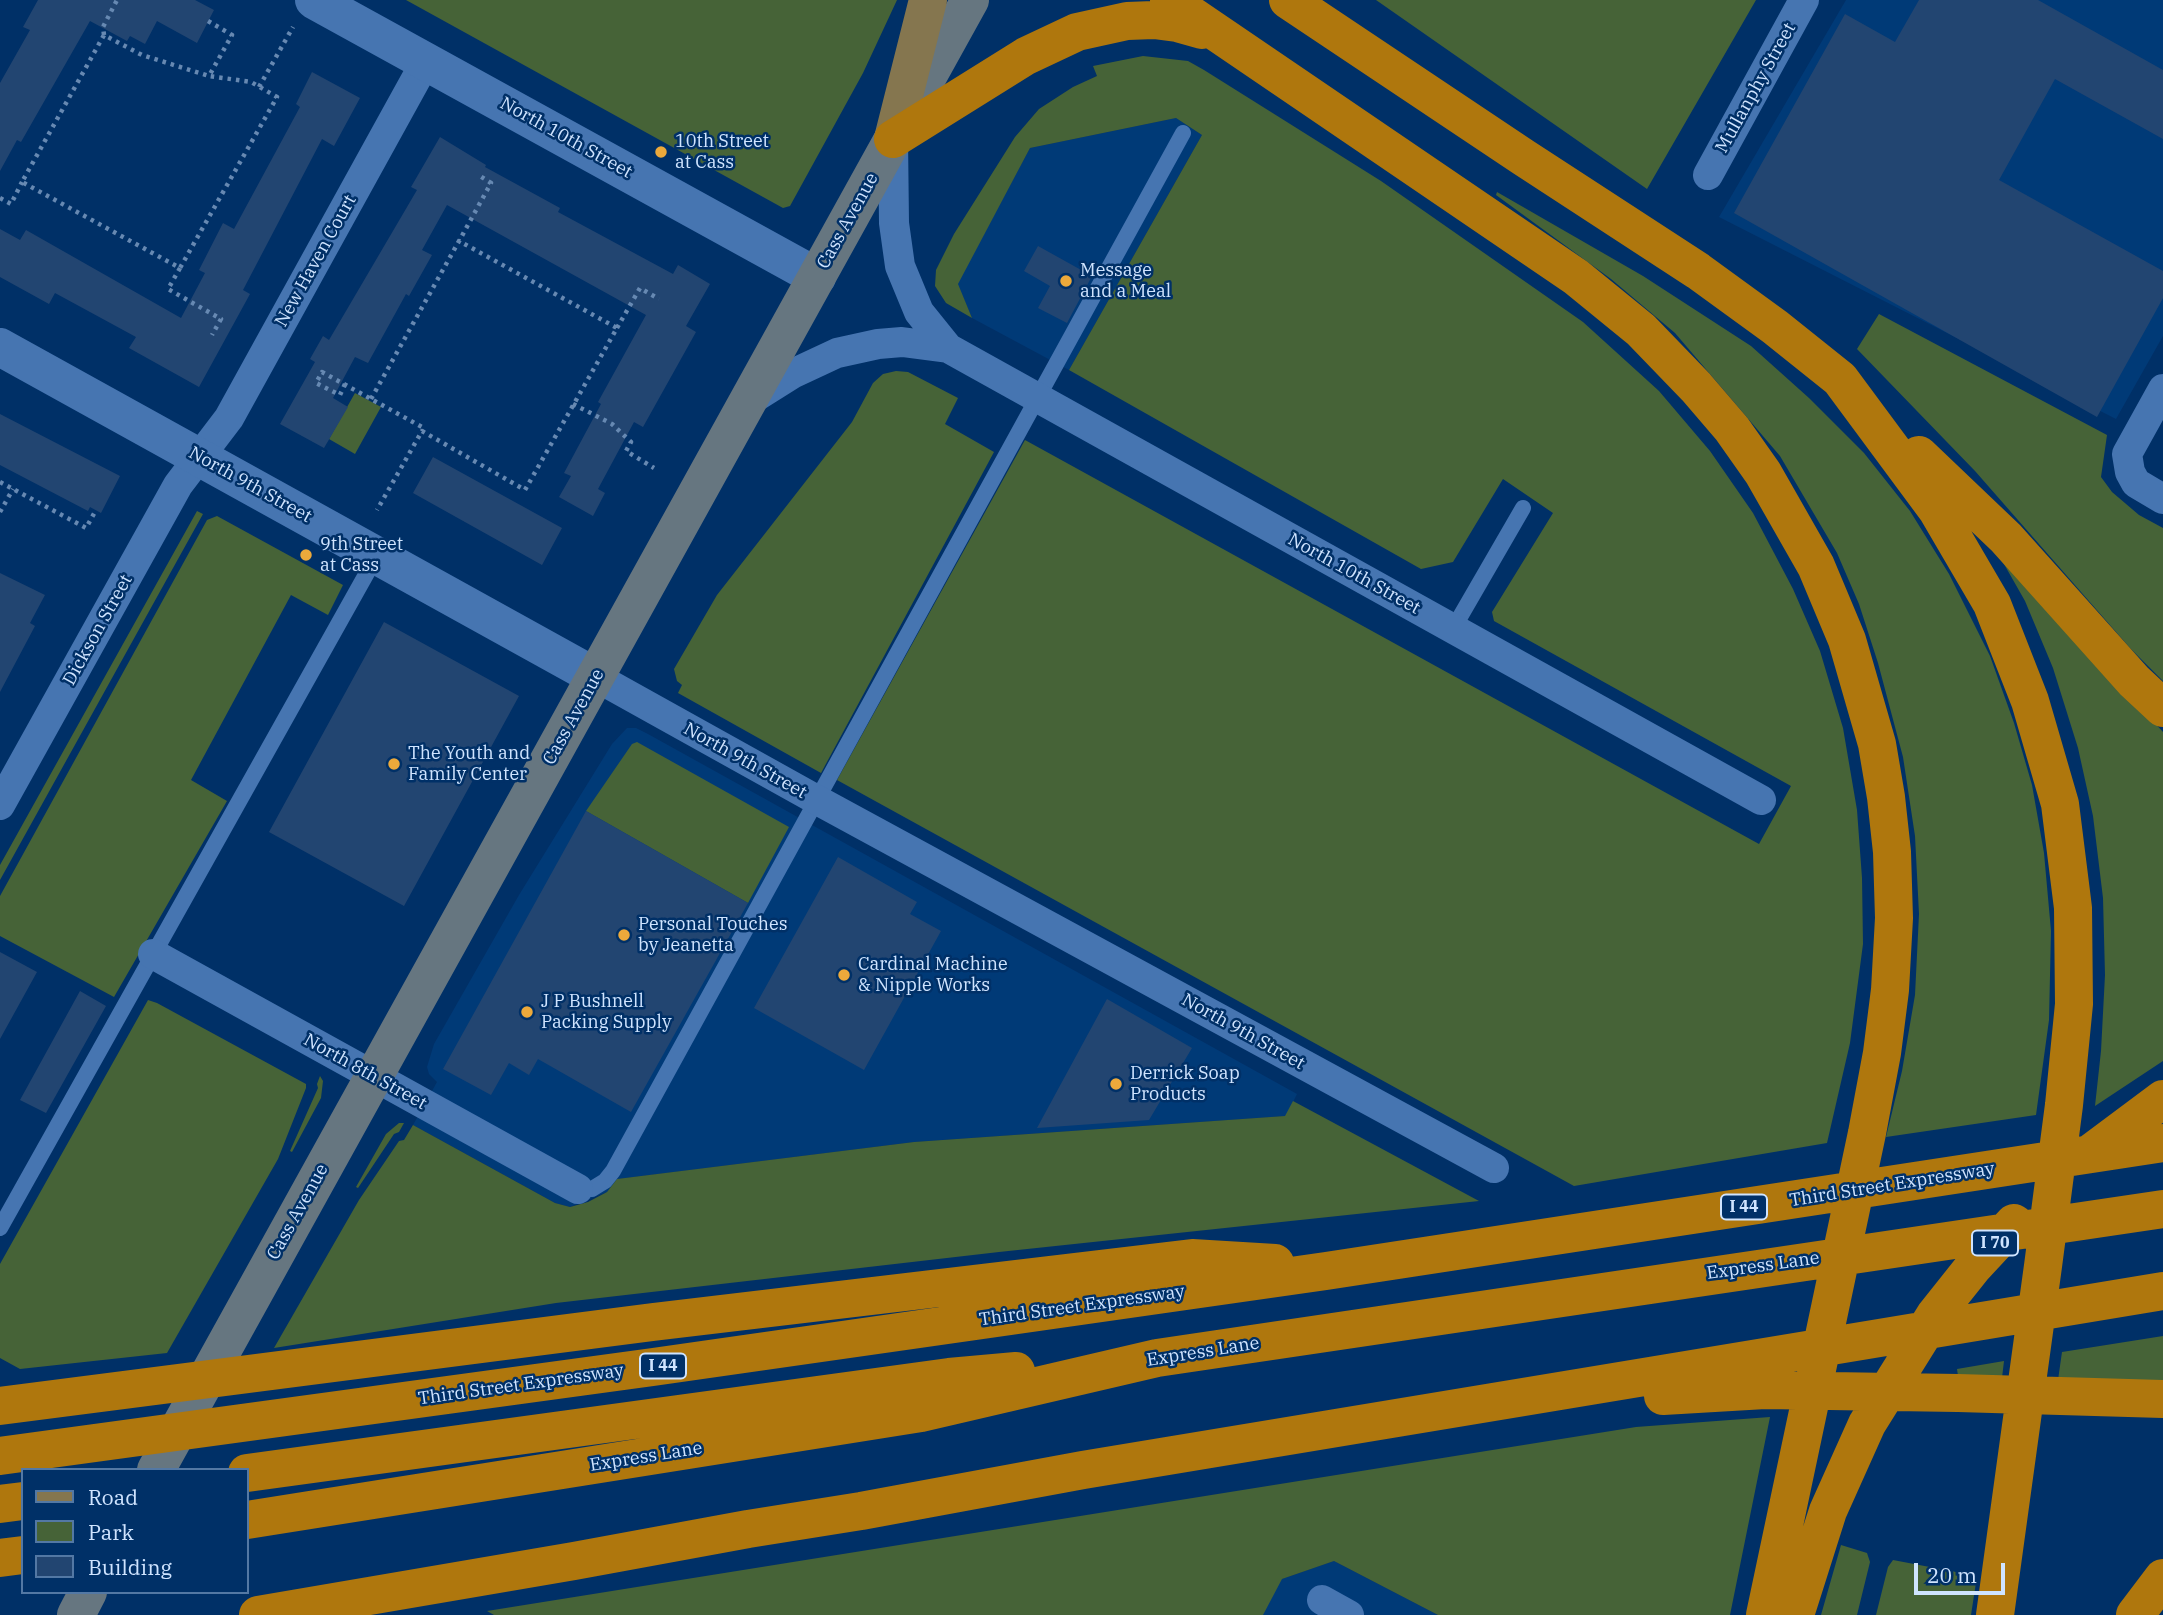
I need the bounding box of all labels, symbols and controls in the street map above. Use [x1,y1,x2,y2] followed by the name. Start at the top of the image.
[1711,19,1801,157] street label: Mullanphy Street
[496,93,636,183] street label: North 10th Street
[675,131,769,174] place label: 10th Street at Cass
[653,144,669,160] marker: 10th Street at Cass
[813,169,883,273] street label: Cass Avenue
[271,191,361,331] street label: New Haven Court
[1080,260,1171,302] place label: Message and a Meal
[1058,273,1074,289] marker: Message and a Meal
[185,442,315,528] street label: North 9th Street
[1284,529,1424,619] street label: North 10th Street
[320,534,403,576] place label: 9th Street at Cass
[298,547,314,563] marker: 9th Street at Cass
[59,571,137,689] street label: Dickson Street
[539,665,609,769] street label: Cass Avenue
[680,718,810,804] street label: North 9th Street
[408,743,530,786] place label: The Youth and Family Center
[386,756,402,772] marker: The Youth and Family Center
[638,914,788,956] place label: Personal Touches by Jeanetta
[616,927,632,943] marker: Personal Touches by Jeanetta
[858,954,1008,996] place label: Cardinal Machine & Nipple Works
[836,967,852,983] marker: Cardinal Machine & Nipple Works
[1178,989,1308,1075] street label: North 9th Street
[541,991,672,1034] place label: J P Bushnell Packing Supply
[519,1004,535,1020] marker: J P Bushnell Packing Supply
[300,1029,430,1115] street label: North 8th Street
[1130,1063,1240,1106] place label: Derrick Soap Products
[1108,1076,1124,1092] marker: Derrick Soap Products
[1788,1158,1996,1212] street label: Third Street Expressway
[263,1160,333,1264] street label: Cass Avenue
[1721,1194,1767,1219] road number: I 44
[1972,1231,2018,1256] road number: I 70
[1705,1247,1821,1285] street label: Express Lane
[978,1281,1186,1331] street label: Third Street Expressway
[1145,1332,1261,1372] street label: Express Lane
[640,1354,686,1378] road number: I 44
[417,1360,625,1410] street label: Third Street Expressway
[588,1437,704,1477] street label: Express Lane
[21,1468,248,1594] legend
[88,1483,138,1511] text: Road
[88,1518,134,1546] text: Park
[1918,1548,2009,1592] scale bar
[88,1553,172,1581] text: Building
[1927,1561,1977,1589] text: 20 m

